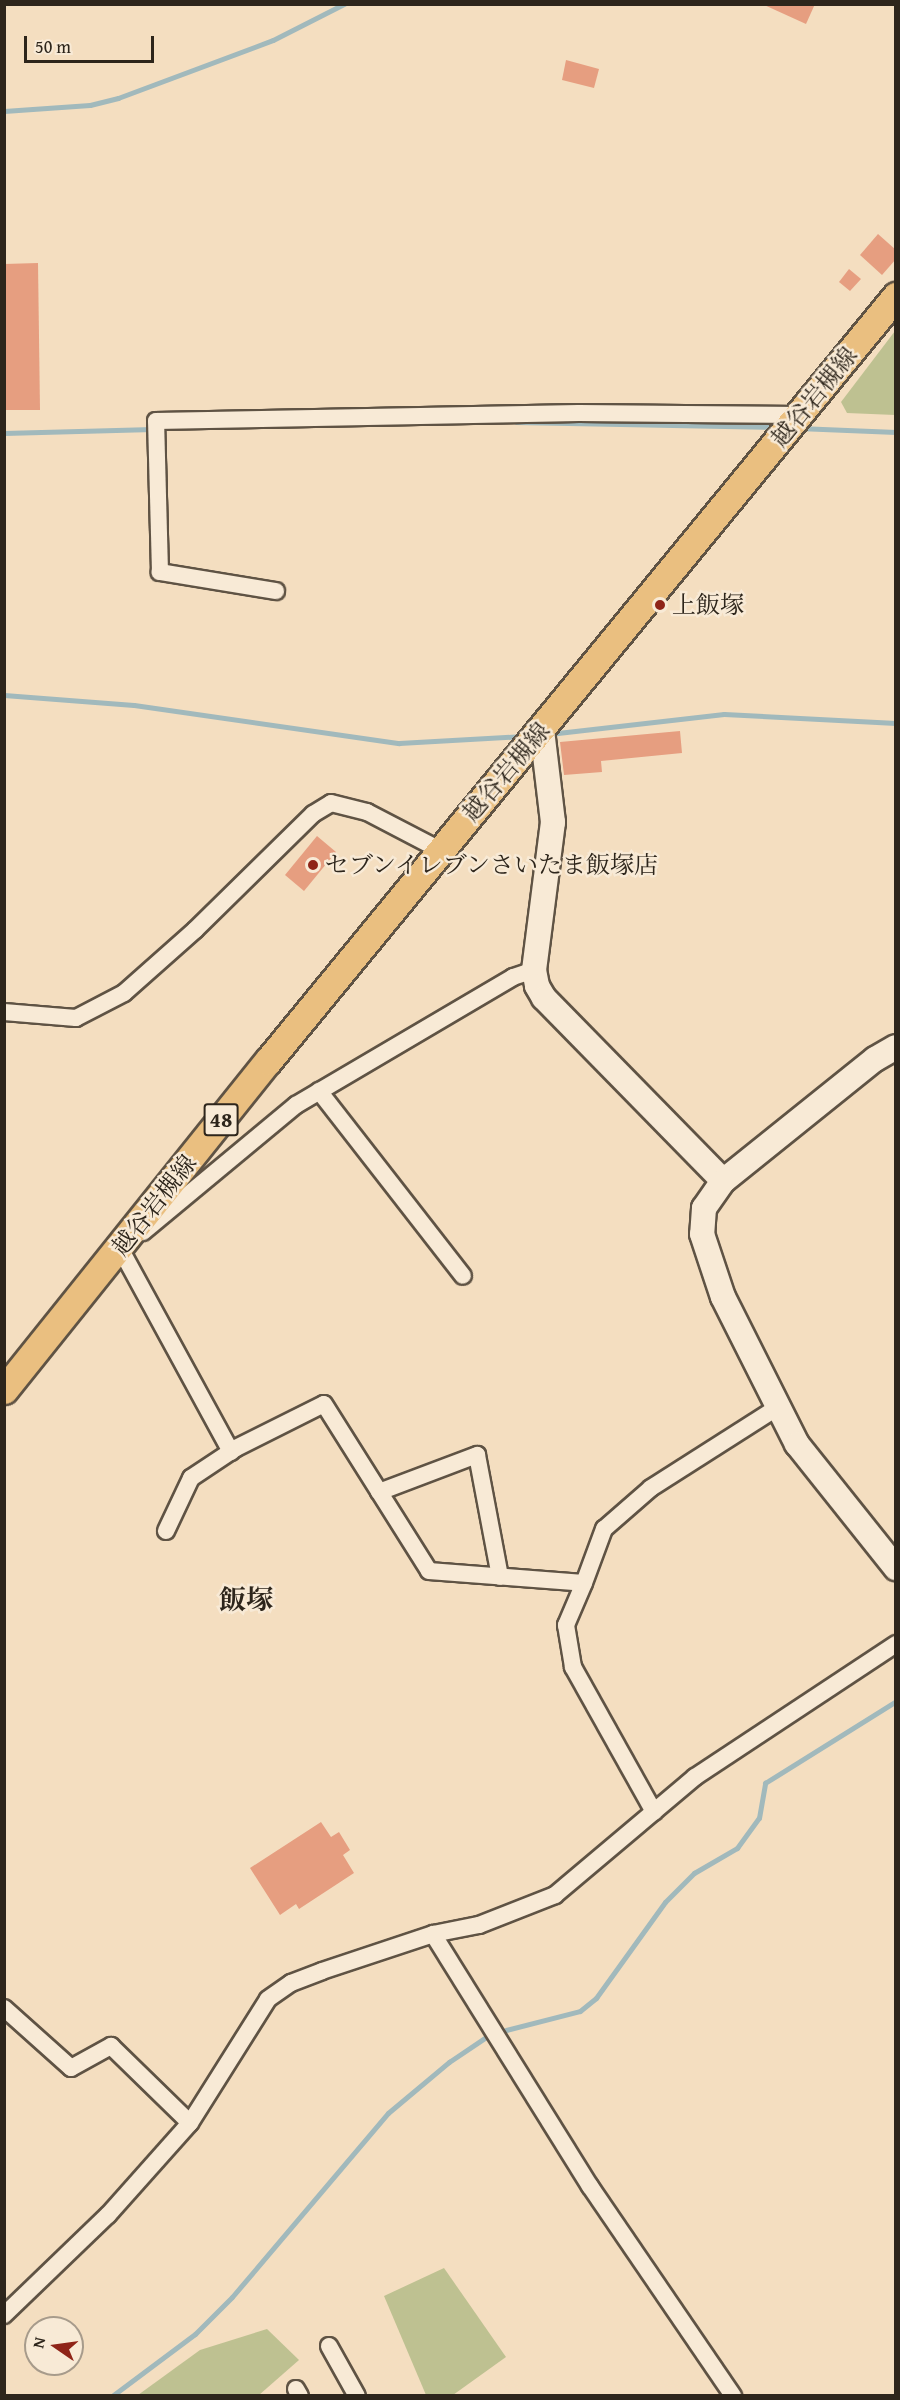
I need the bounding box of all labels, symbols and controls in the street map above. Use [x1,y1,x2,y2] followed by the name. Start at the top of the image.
[27,24,158,62] scale bar
[35,33,71,60] text: 50 m
[765,341,863,453] street label: 越谷岩槻線
[672,591,744,619] place label: 上飯塚
[653,598,667,612] marker: 上飯塚
[456,717,556,827] street label: 越谷岩槻線
[325,851,661,879] place label: セブンイレブンさいたま飯塚店
[306,858,320,872] marker: セブンイレブンさいたま飯塚店
[203,1101,239,1139] road number: 48
[106,1149,202,1261] street label: 越谷岩槻線
[219,1584,273,1616] district label: 飯塚
[24,2316,84,2376] north arrow
[26,2334,51,2350] text: N

